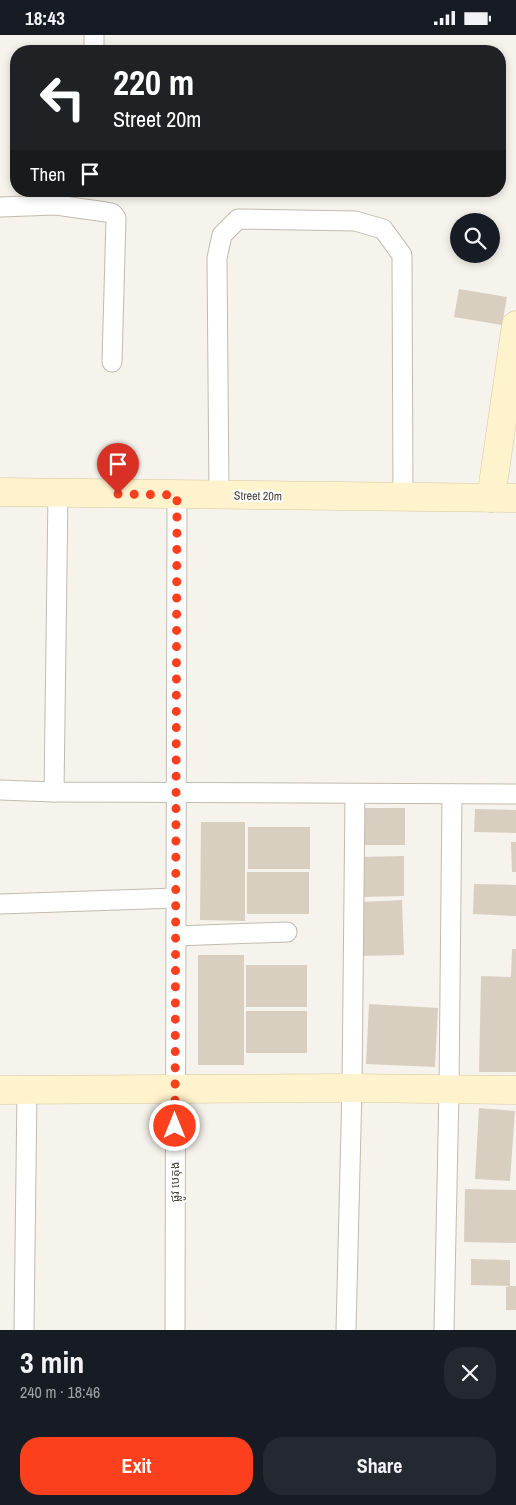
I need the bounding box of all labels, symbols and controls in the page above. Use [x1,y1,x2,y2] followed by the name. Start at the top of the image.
[25,5,65,31] text: 18:43
[113,59,194,106] text: 220 m
[30,65,95,130] icon: left
[113,104,201,134] text: Street 20m
[76,160,104,188] icon: arrive
[30,161,66,187] text: Then
[450,213,500,263] map controls
[450,213,500,263] button: search
[97,443,139,494] pin
[104,450,132,478] icon: arrive
[234,488,282,504] street label: Street 20m
[148,1099,200,1151] position arrow
[167,1162,186,1202] street label: ផ្លូវ បេតុង
[20,1342,84,1382] text: 3 min
[444,1347,496,1399] button: close
[20,1381,100,1403] text: 240 m · 18:46
[20,1437,253,1495] button: Exit
[263,1437,496,1495] button: Share

